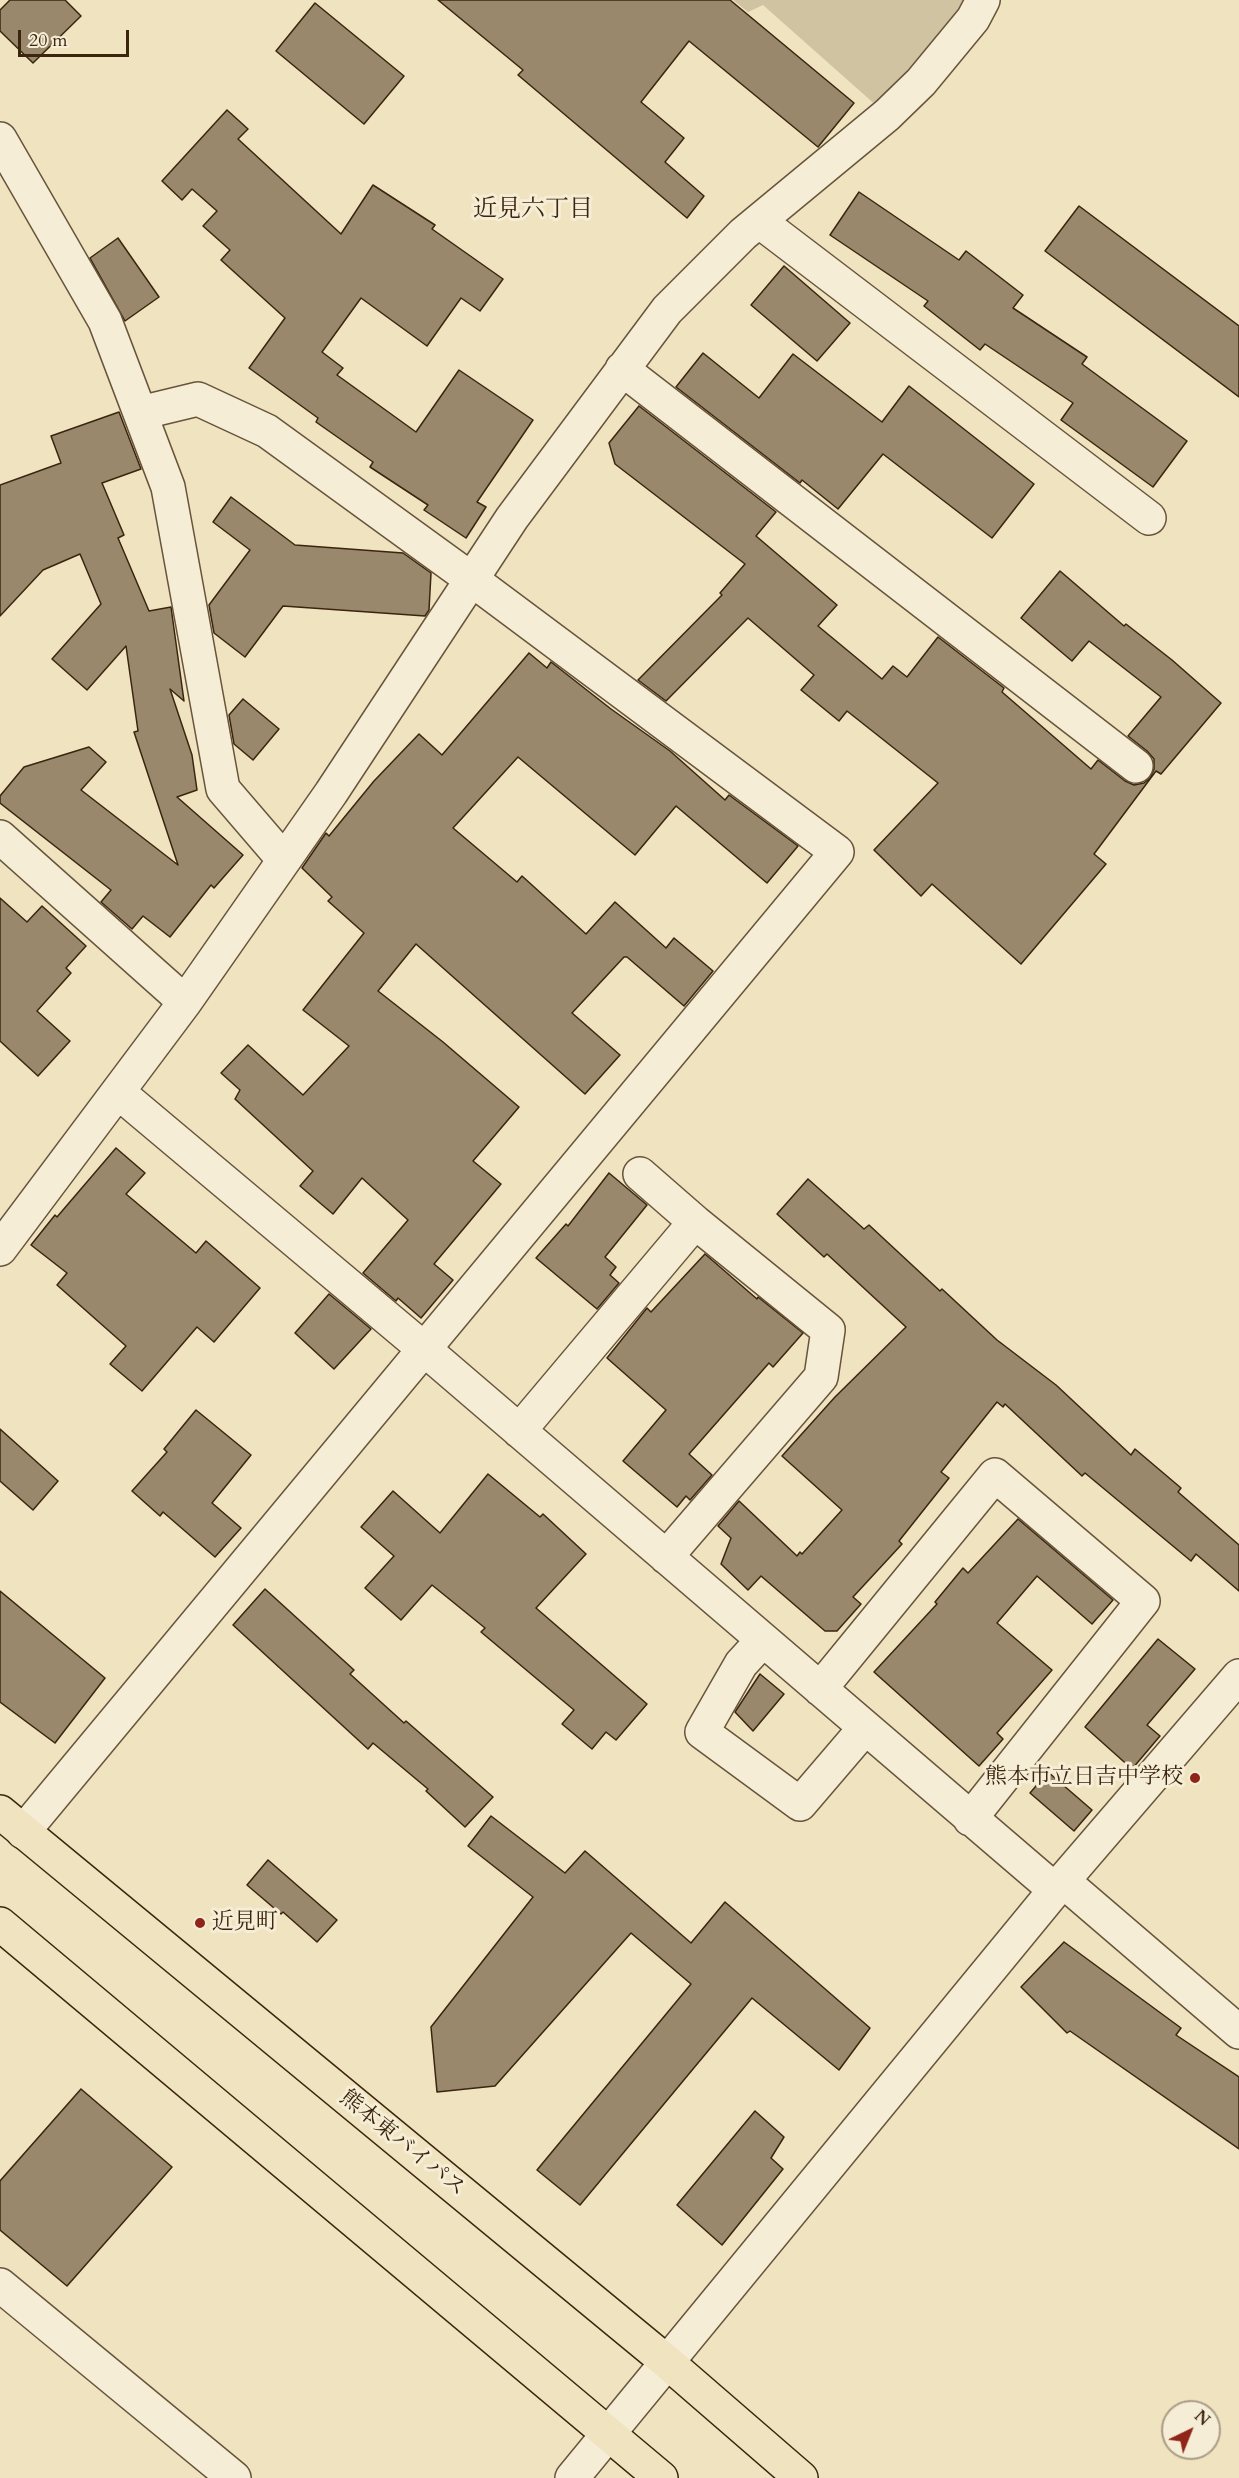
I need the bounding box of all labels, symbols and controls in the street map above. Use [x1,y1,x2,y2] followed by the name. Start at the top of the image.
[21,18,132,56] scale bar
[29,28,68,53] text: 20 m
[473,196,593,224] district label: 近見六丁目
[985,1765,1183,1791] place label: 熊本市立日吉中学校
[1188,1771,1202,1785] marker: 熊本市立日吉中学校
[212,1910,278,1936] place label: 近見町
[193,1916,207,1930] marker: 近見町
[334,2085,470,2203] street label: 熊本東バイパス
[1161,2400,1221,2460] north arrow
[1189,2406,1214,2431] text: N

